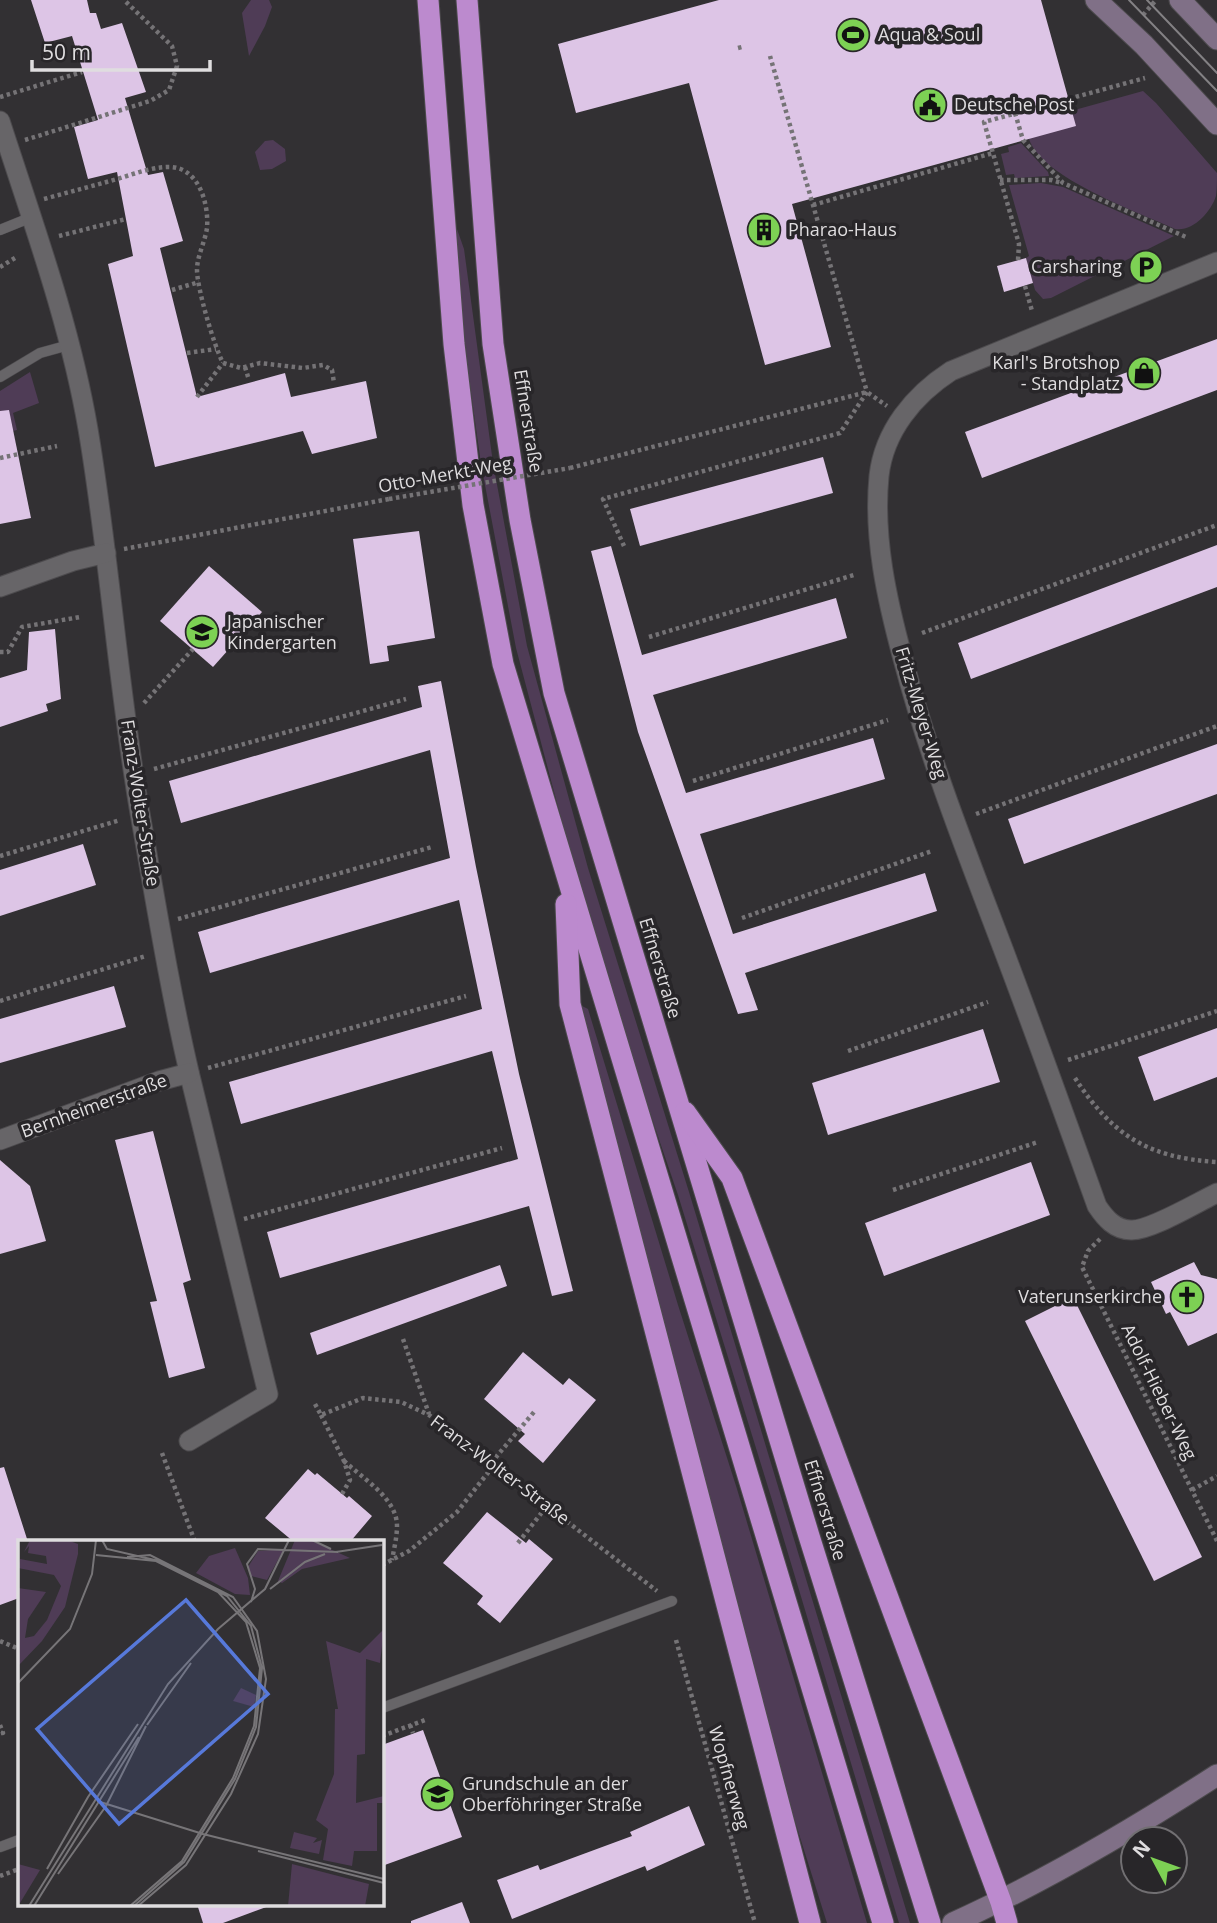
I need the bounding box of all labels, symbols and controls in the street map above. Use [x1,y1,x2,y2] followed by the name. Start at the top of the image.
[834,16,872,54] sports icon: Aqua & Soul
[878,22,980,46] place label: Aqua & Soul
[32,28,210,72] scale bar
[42,38,91,66] text: 50 m
[911,86,949,124] public building icon: Deutsche Post
[954,92,1074,116] place label: Deutsche Post
[745,211,783,249] building icon: Pharao-Haus
[788,217,897,241] place label: Pharao-Haus
[1127,248,1165,286] parking icon: Carsharing
[1031,254,1122,278] place label: Carsharing
[992,350,1120,395] place label: Karl's Brotshop - Standplatz
[1125,354,1163,392] shop icon: Karl's Brotshop - Standplatz
[509,367,549,474] street label: Effnerstraße
[376,450,514,498] street label: Otto-Merkt-Weg
[225,609,337,654] place label: Japanischer Kindergarten
[183,613,221,651] school or university icon: Japanischer Kindergarten
[890,644,954,782] street label: Fritz-Meyer-Weg
[116,718,166,888] street label: Franz-Wolter-Straße
[634,914,688,1021] street label: Effnerstraße
[17,1068,170,1143] street label: Bernheimerstraße
[1168,1278,1206,1316] church icon: Vaterunserkirche
[1018,1284,1162,1308] place label: Vaterunserkirche
[1117,1320,1203,1464] street label: Adolf-Hieber-Weg
[426,1409,575,1530] street label: Franz-Wolter-Straße
[799,1456,853,1563] street label: Effnerstraße
[18,1540,383,1906] inset map
[704,1723,756,1833] street label: Wopfnerweg
[462,1771,642,1816] place label: Grundschule an der Oberföhringer Straße
[419,1775,457,1813] school or university icon: Grundschule an der Oberföhringer Straße
[1119,1825,1189,1895] north arrow
[1126,1834,1156,1863] text: N

